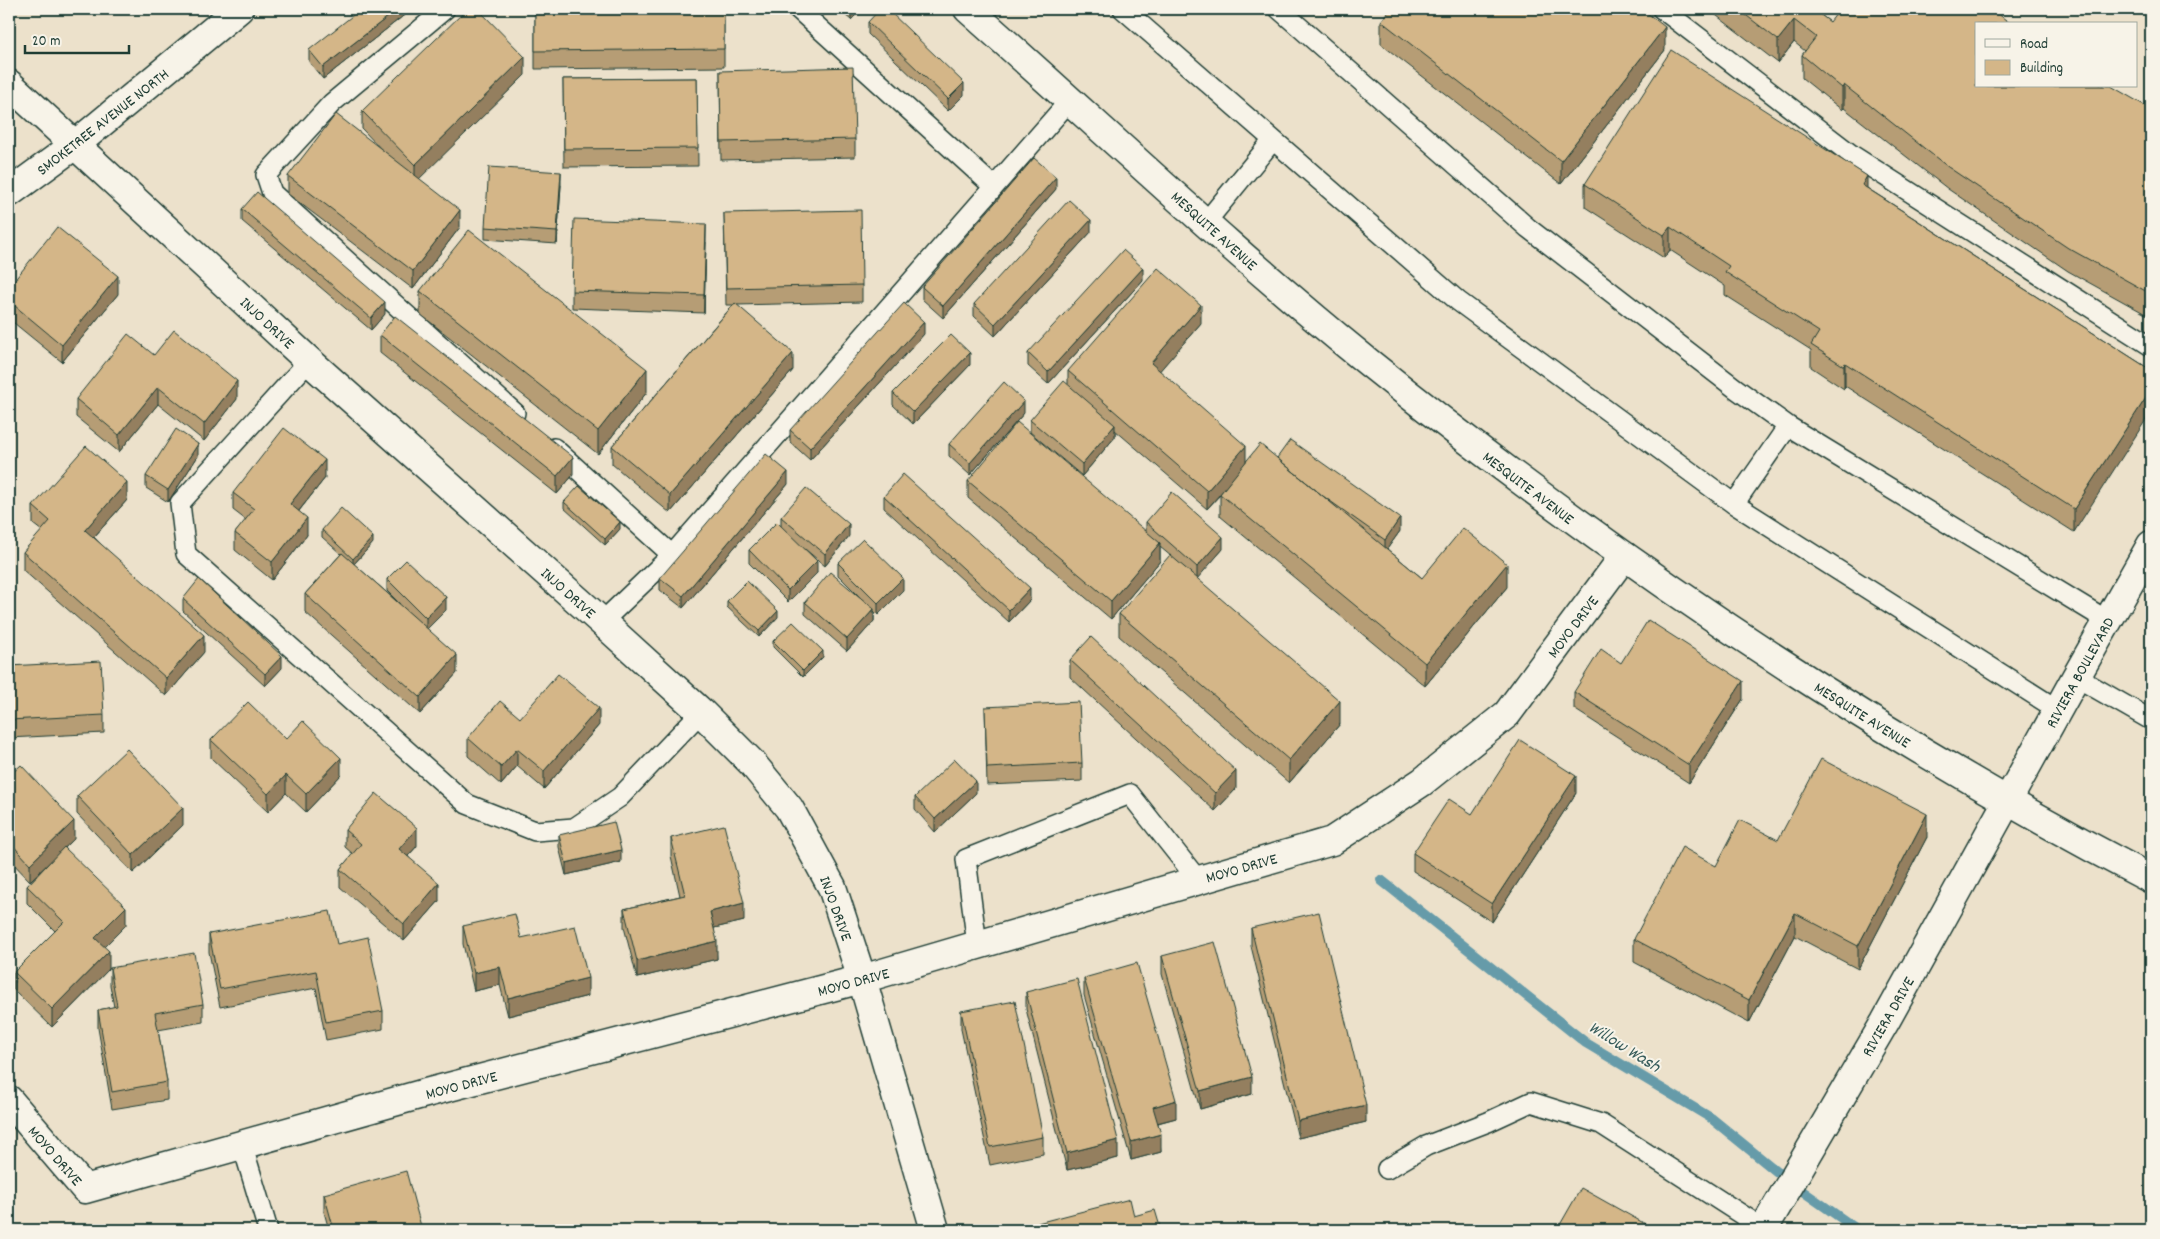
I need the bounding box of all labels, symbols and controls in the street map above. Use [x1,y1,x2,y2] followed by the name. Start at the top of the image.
[25,22,129,54] scale bar
[1975,22,2138,88] legend
[32,31,60,53] text: 20 m
[2020,34,2048,56] text: Road
[2020,58,2063,80] text: Building
[32,64,175,182] street label: SMOKETREE AVENUE NORTH
[1165,187,1262,278] street label: MESQUITE AVENUE
[234,292,299,356] street label: INJO DRIVE
[1477,447,1579,532] street label: MESQUITE AVENUE
[535,563,601,625] street label: INJO DRIVE
[1543,591,1606,664] street label: MOYO DRIVE
[2041,614,2121,733] street label: RIVIERA BOULEVARD
[1809,677,1915,755] street label: MESQUITE AVENUE
[1203,848,1281,891] street label: MOYO DRIVE
[812,873,857,945] street label: INJO DRIVE
[815,963,893,1004] street label: MOYO DRIVE
[1857,972,1922,1061] street label: RIVIERA DRIVE
[1583,1016,1665,1080] water label: Willow Wash
[423,1066,501,1107] street label: MOYO DRIVE
[21,1121,87,1192] street label: MOYO DRIVE

